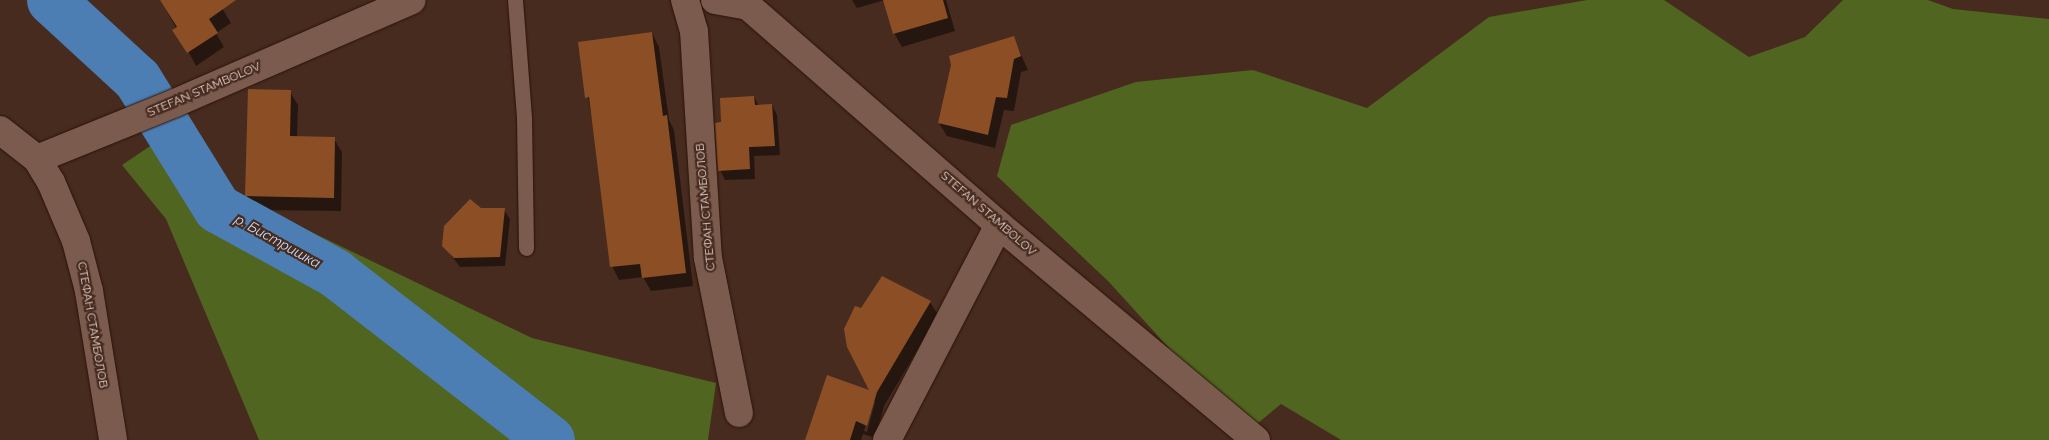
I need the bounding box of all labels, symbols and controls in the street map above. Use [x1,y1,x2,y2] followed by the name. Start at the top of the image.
[145,60,263,120] street label: STEFAN STAMBOLOV
[693,143,719,271] street label: СТЕФАН СТАМБОЛОВ
[937,169,1039,259] street label: STEFAN STAMBOLOV
[232,211,324,271] water label: р. Бистришка
[74,261,110,389] street label: СТЕФАН СТАМБОЛОВ

